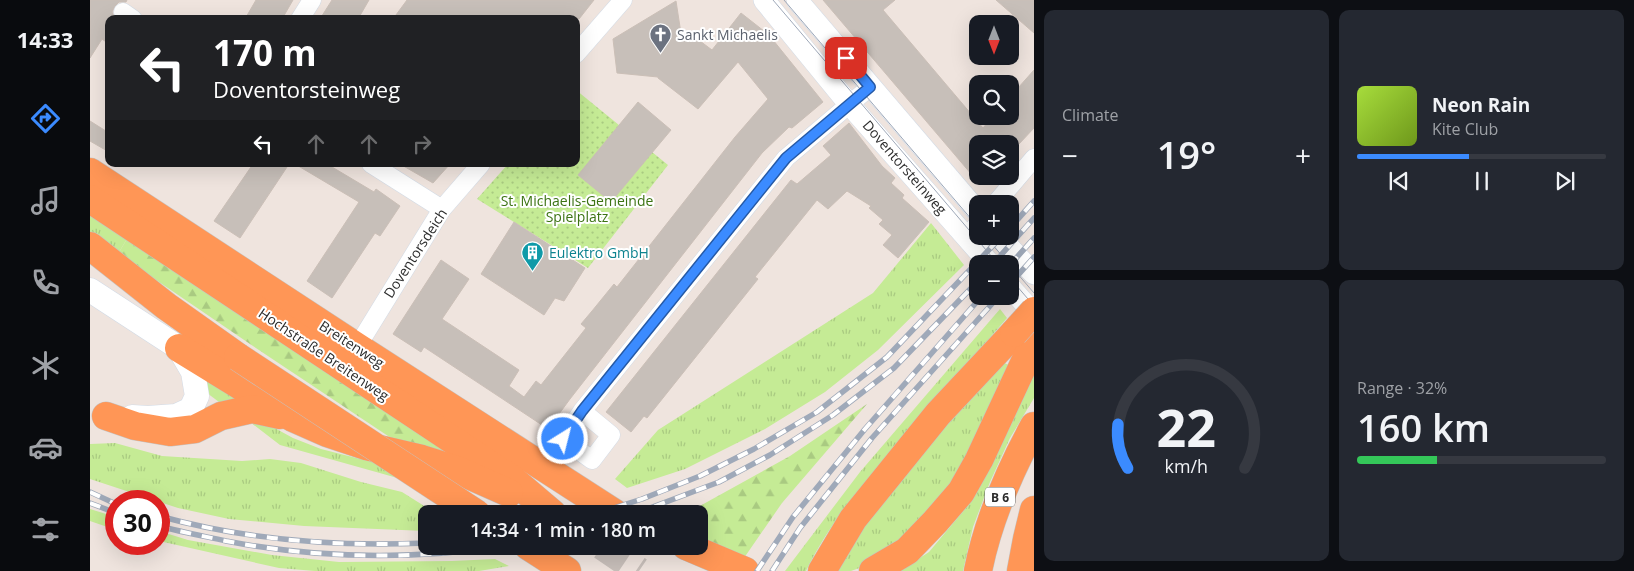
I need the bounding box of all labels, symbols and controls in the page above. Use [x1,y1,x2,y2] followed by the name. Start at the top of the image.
[969,15,1019,65] north arrow
[969,15,1019,305] map controls
[649,22,673,53] church icon: Sankt Michaelis
[17,24,73,54] text: 14:33
[677,25,778,44] place label: Sankt Michaelis
[213,29,317,76] text: 170 m
[130,35,195,100] icon: left
[825,37,867,79] pin
[832,44,860,72] icon: arrive
[213,74,400,104] text: Doventorsteinweg
[969,75,1019,125] button: search
[1432,92,1530,118] text: Neon Rain
[28,101,63,136] icon: directions
[1062,104,1119,126] text: Climate
[859,116,952,218] street label: Doventorsteinweg
[1432,118,1498,140] text: Kite Club
[1157,128,1216,180] text: 19°
[249,130,277,158] icon: left
[302,130,330,158] icon: ahead
[355,130,383,158] icon: ahead
[408,130,436,158] icon: right
[969,135,1019,185] button: layers
[1062,136,1078,174] text: −
[1295,136,1311,174] text: +
[1385,167,1413,195] icon: previous
[1468,167,1496,195] icon: pause
[1551,167,1579,195] icon: next
[28,183,63,218] icon: music
[501,191,653,226] park label: St. Michaelis-Gemeinde Spielplatz
[969,195,1019,245] button: +
[379,205,451,301] street label: Doventorsdeich
[521,240,545,271] building icon: Eulektro GmbH
[549,243,649,262] place label: Eulektro GmbH
[969,255,1019,305] button: −
[28,265,63,300] icon: phone
[255,303,393,405] street label: Hochstraße Breitenweg
[316,316,388,372] street label: Breitenweg
[28,348,63,383] icon: climate
[1357,377,1447,399] text: Range · 32%
[1157,391,1216,462] text: 22
[1357,401,1490,453] text: 160 km
[536,412,588,464] position arrow
[28,430,63,465] icon: car
[1165,454,1208,478] text: km/h
[985,488,1015,507] road number: B 6
[105,490,170,555] speed limit sign: 30
[28,512,63,547] icon: filters
[470,517,656,543] text: 14:34 · 1 min · 180 m

